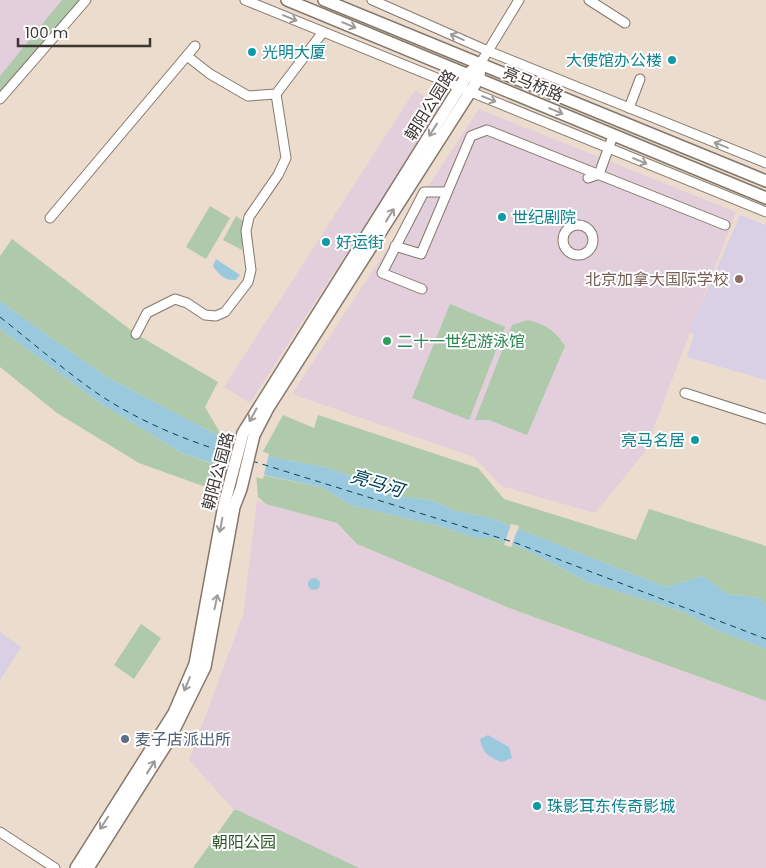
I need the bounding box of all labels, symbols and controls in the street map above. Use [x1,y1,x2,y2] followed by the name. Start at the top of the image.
[282,14,297,24] one-way arrow
[18,15,150,47] scale bar
[341,20,356,30] one-way arrow
[25,22,68,43] text: 100 m
[450,32,465,42] one-way arrow
[262,41,326,64] place label: 光明大厦
[246,46,258,58] marker: 光明大厦
[566,49,662,72] place label: 大使馆办公楼
[666,54,678,66] marker: 大使馆办公楼
[499,61,567,107] street label: 亮马桥路
[399,65,461,145] street label: 朝阳公园路
[481,95,496,105] one-way arrow
[548,107,563,117] one-way arrow
[428,122,438,136] one-way arrow
[714,140,729,149] one-way arrow
[632,156,647,166] one-way arrow
[512,206,576,229] place label: 世纪剧院
[386,208,396,222] one-way arrow
[496,211,508,223] marker: 世纪剧院
[336,231,384,254] place label: 好运街
[320,236,332,248] marker: 好运街
[585,268,729,291] place label: 北京加拿大国际学校
[733,273,745,285] marker: 北京加拿大国际学校
[397,330,525,353] place label: 二十一世纪游泳馆
[381,335,393,347] marker: 二十一世纪游泳馆
[248,408,258,422] one-way arrow
[197,429,239,513] street label: 朝阳公园路
[621,429,685,452] place label: 亮马名居
[689,434,701,446] marker: 亮马名居
[348,463,409,504] water label: 亮马河
[215,517,225,533] one-way arrow
[212,595,221,611] one-way arrow
[181,676,190,691] one-way arrow
[135,728,231,751] place label: 麦子店派出所
[119,733,131,745] marker: 麦子店派出所
[147,761,157,775] one-way arrow
[547,795,675,818] place label: 珠影耳东传奇影城
[531,800,543,812] marker: 珠影耳东传奇影城
[99,816,109,830] one-way arrow
[212,831,276,854] park label: 朝阳公园

